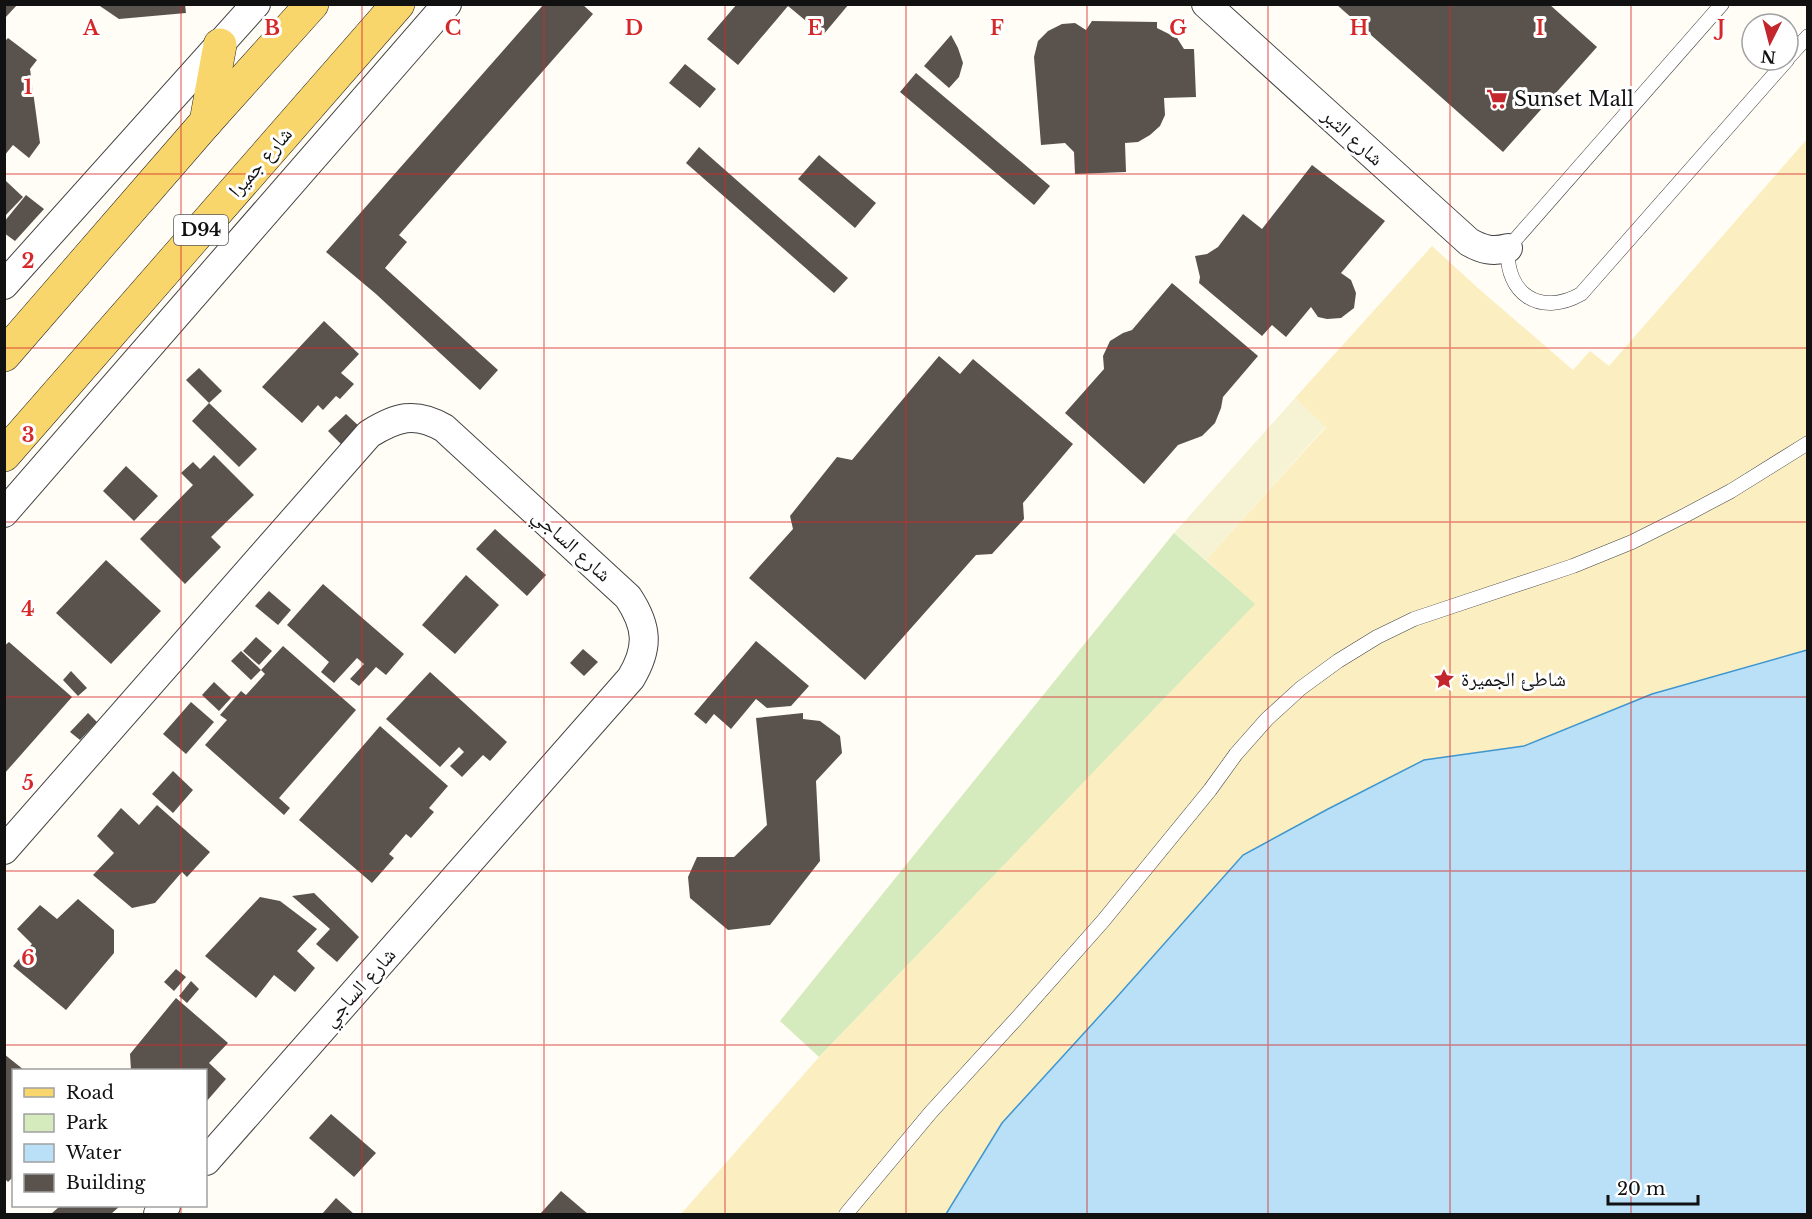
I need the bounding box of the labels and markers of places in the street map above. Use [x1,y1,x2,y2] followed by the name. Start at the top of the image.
[1485,87,1509,111] supermarket icon: Sunset Mall
[1514,87,1634,111] place label: Sunset Mall
[1432,667,1456,691] place icon: شاطئ الجميرة
[1461,667,1566,691] place label: شاطئ الجميرة

